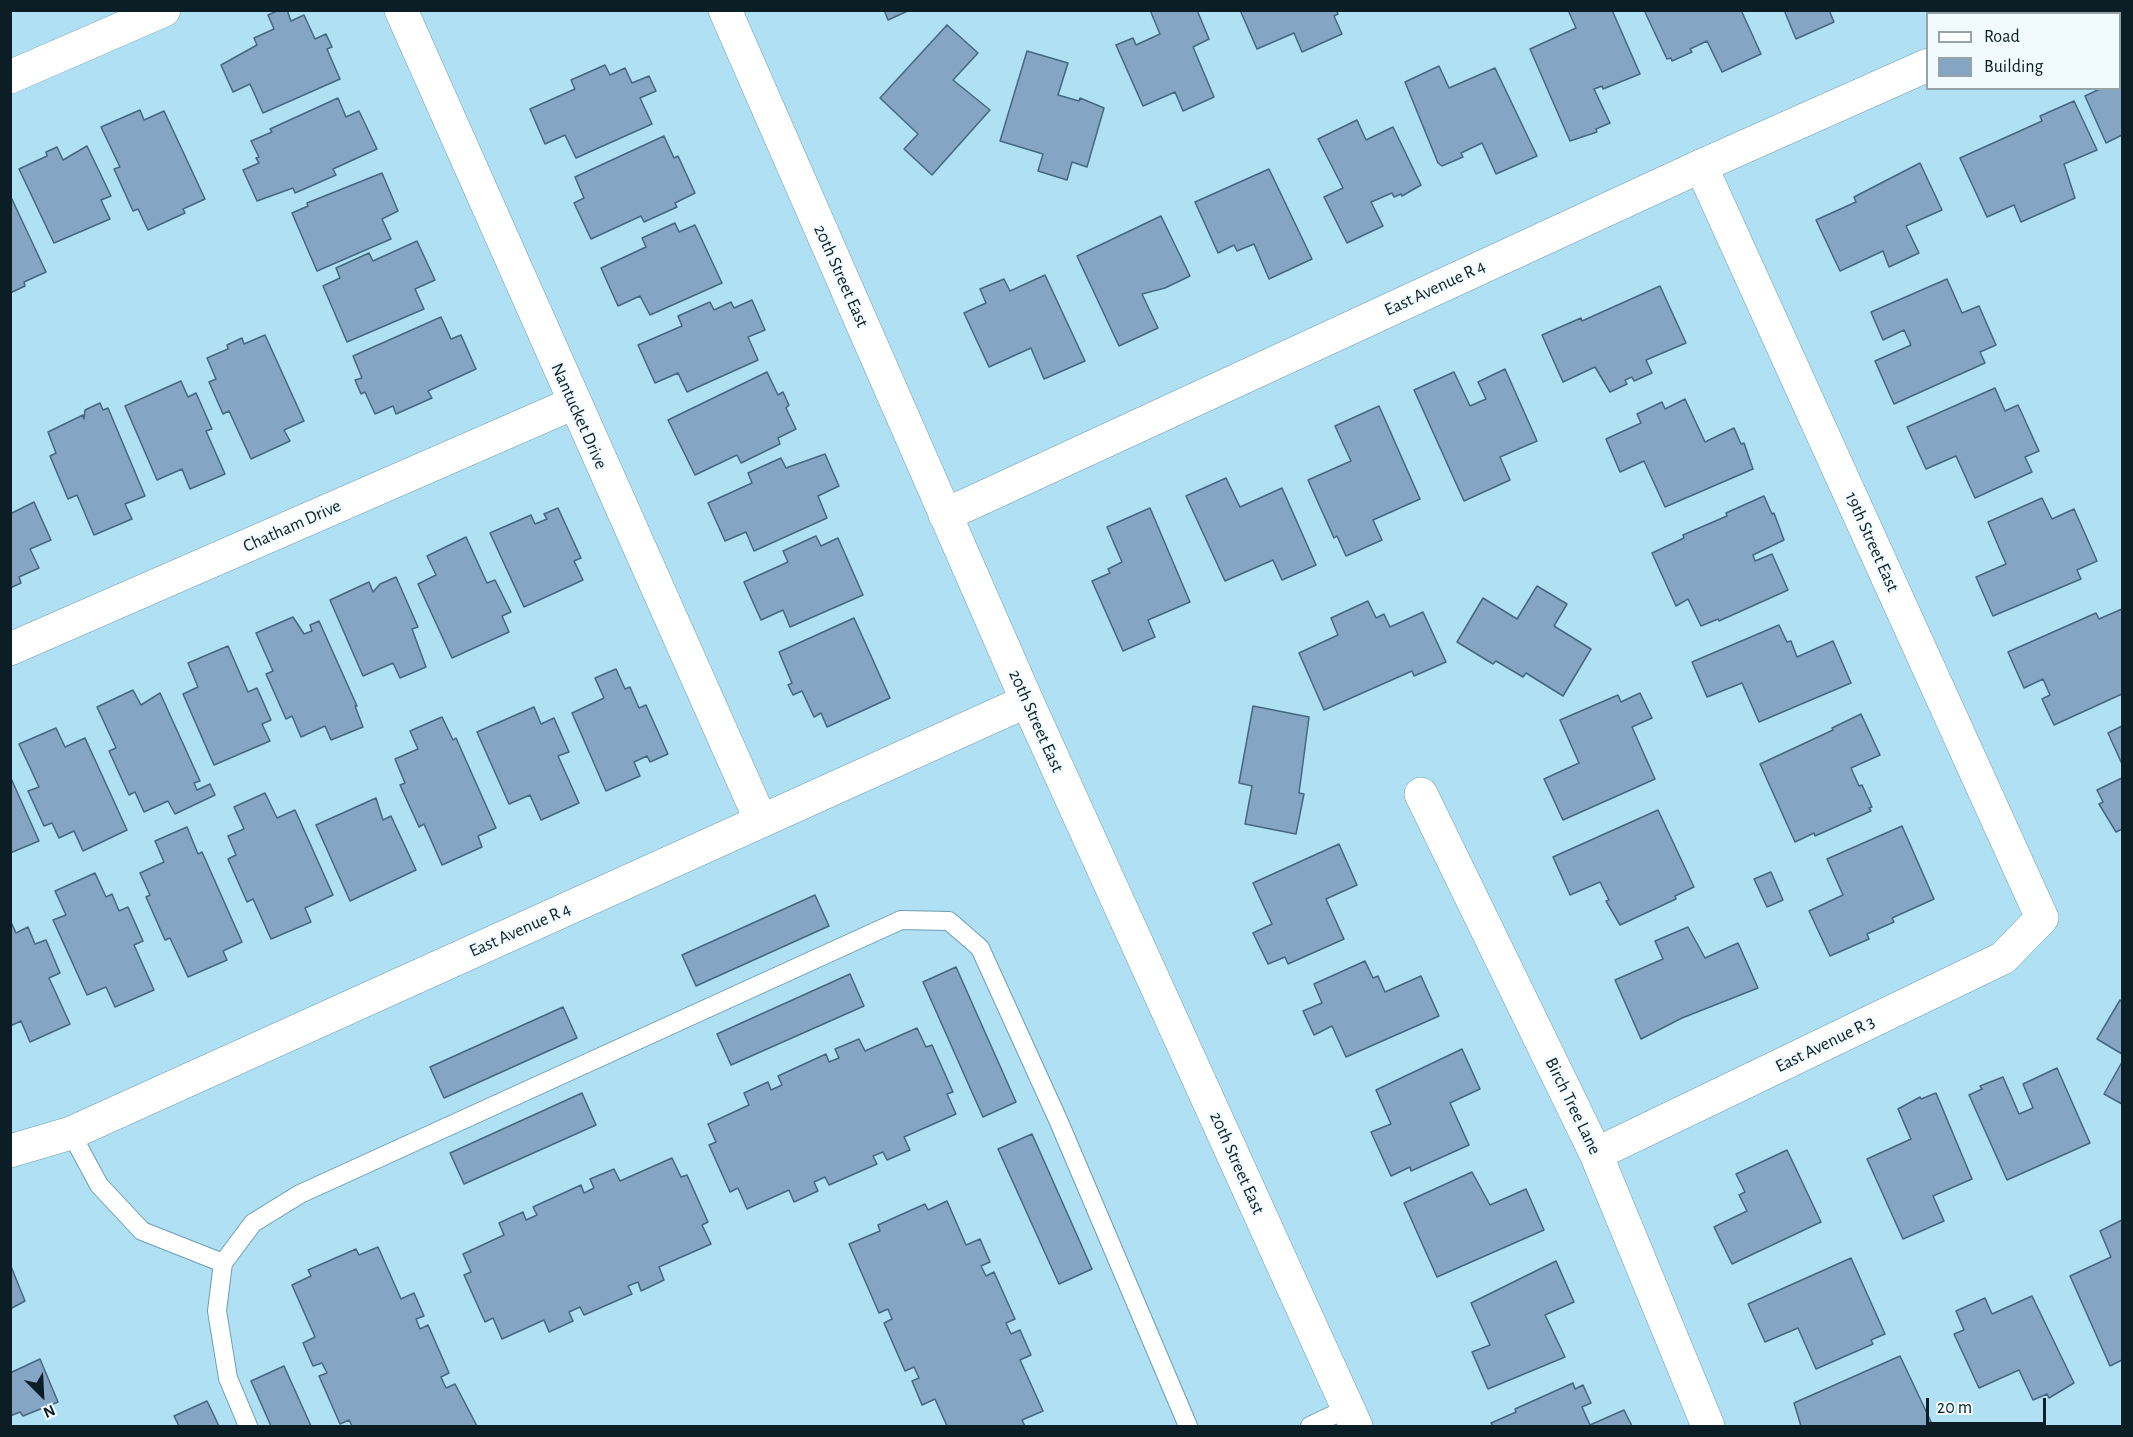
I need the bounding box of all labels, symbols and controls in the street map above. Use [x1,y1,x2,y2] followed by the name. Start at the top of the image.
[1926,12,2121,90] legend
[1984,28,2020,46] text: Road
[1984,58,2043,76] text: Building
[809,221,873,331] street label: 20th Street East
[1381,255,1489,321] street label: East Avenue R 4
[546,360,612,472] street label: Nantucket Drive
[1840,489,1904,595] street label: 19th Street East
[240,495,344,557] street label: Chatham Drive
[1004,666,1068,776] street label: 20th Street East
[466,898,574,962] street label: East Avenue R 4
[1772,1011,1878,1077] street label: East Avenue R 3
[1540,1054,1606,1158] street label: Birch Tree Lane
[1205,1108,1269,1218] street label: 20th Street East
[12,1365,72,1425] north arrow
[1929,1386,2049,1424] scale bar
[1937,1399,1972,1417] text: 20 m
[41,1402,58,1421] text: N

